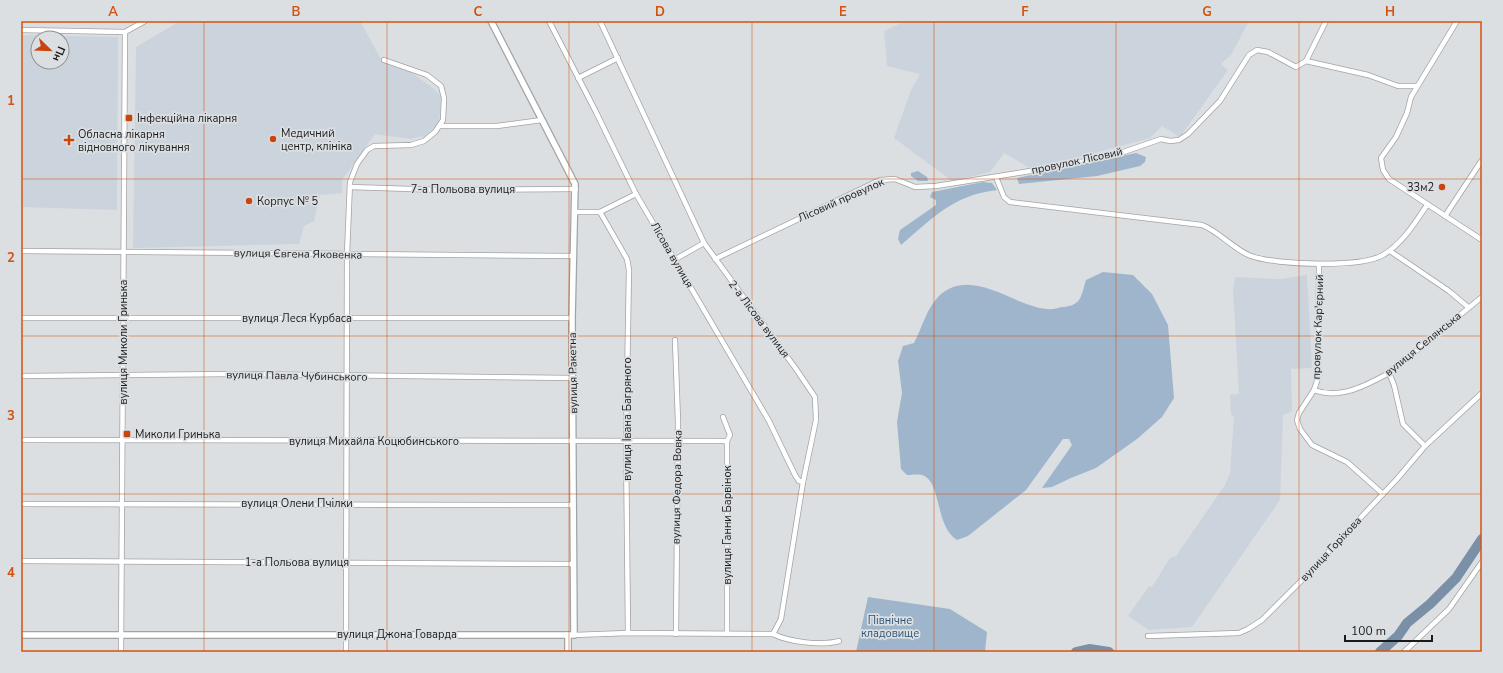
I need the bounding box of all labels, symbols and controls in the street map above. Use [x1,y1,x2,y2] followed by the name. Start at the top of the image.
[108,3,118,21] text: A
[292,3,301,21] text: B
[474,3,483,21] text: C
[655,3,665,21] text: D
[839,3,847,21] text: E
[1021,3,1029,21] text: F
[1202,3,1212,21] text: G
[1385,3,1395,21] text: H
[30,30,70,70] north arrow
[49,44,69,64] text: Пн
[7,92,15,110] text: 1
[137,111,237,126] place label: Інфекційна лікарня
[124,113,134,123] marker: Інфекційна лікарня
[281,126,352,154] place label: Медичний центр, клініка
[78,127,190,155] place label: Обласна лікарня відновного лікування
[63,134,75,146] marker: Обласна лікарня відновного лікування
[268,134,278,144] marker: Медичний центр, клініка
[1030,144,1124,178] street label: провулок Лісовий
[796,174,887,226] street label: Лісовий провулок
[1407,180,1434,195] place label: 33м2
[411,182,515,197] street label: 7-а Польова вулиця
[1437,182,1447,192] marker: 33м2
[257,194,319,209] place label: Корпус № 5
[244,196,254,206] marker: Корпус № 5
[647,219,697,291] street label: Лісова вулиця
[234,245,362,263] street label: вулиця Євгена Яковенка
[7,249,15,267] text: 2
[1309,274,1327,380] street label: провулок Кар'єрний
[725,277,793,361] street label: 2-а Лісова вулиця
[116,279,131,404] street label: вулиця Миколи Гринька
[1382,308,1464,380] street label: вулиця Селянська
[242,311,352,326] street label: вулиця Леся Курбаса
[565,332,581,414] street label: вулиця Ракетна
[620,357,635,481] street label: вулиця Івана Багряного
[226,367,368,385] street label: вулиця Павла Чубинського
[7,407,15,425] text: 3
[135,427,220,442] place label: Миколи Гринька
[122,429,132,439] marker: Миколи Гринька
[669,430,685,544] street label: вулиця Федора Вовка
[289,434,459,449] street label: вулиця Михайла Коцюбинського
[720,465,735,584] street label: вулиця Ганни Барвінок
[241,496,353,511] street label: вулиця Олени Пчілки
[1297,513,1365,585] street label: вулиця Горіхова
[245,555,349,570] street label: 1-а Польова вулиця
[7,564,15,582] text: 4
[861,613,919,641] park label: Північне кладовище
[1345,617,1432,643] scale bar
[1351,623,1386,639] text: 100 m
[337,627,457,642] street label: вулиця Джона Говарда

